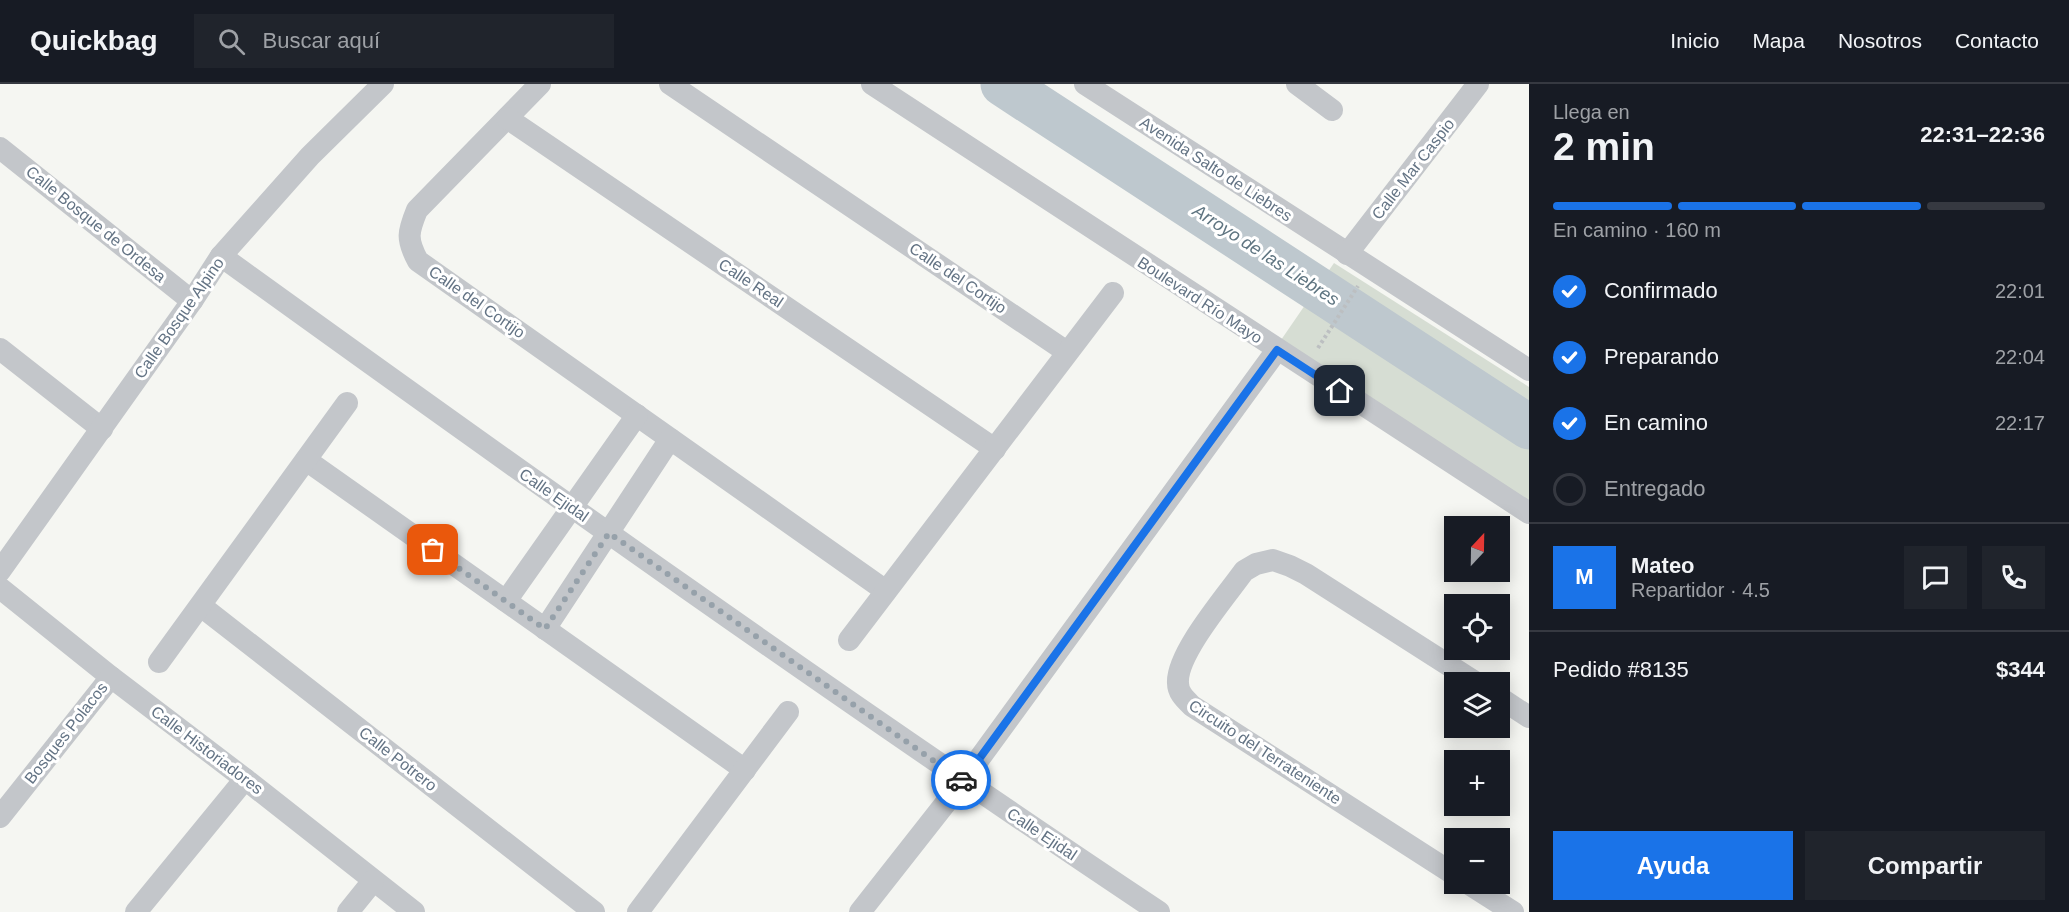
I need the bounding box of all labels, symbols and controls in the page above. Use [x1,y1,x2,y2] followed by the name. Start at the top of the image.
[194,14,614,68] search box
[30,25,158,56] text: Quickbag
[215,25,248,58] icon: search
[263,28,380,53] text: Buscar aquí
[1670,29,1719,52] text: Inicio
[1752,29,1805,52] text: Mapa
[1838,29,1922,52] text: Nosotros
[1955,29,2039,52] text: Contacto
[1553,101,1630,123] text: Llega en
[1137,114,1295,224] street label: Avenida Salto de Liebres
[1369,115,1458,223] street label: Calle Mar Caspio
[1920,122,2045,147] text: 22:31–22:36
[1553,125,1655,168] text: 2 min
[23,163,169,286] street label: Calle Bosque de Ordesa
[1188,200,1343,310] water label: Arroyo de las Liebres
[1553,219,1721,241] text: En camino · 160 m
[906,239,1010,317] street label: Calle del Cortijo
[1135,253,1265,347] street label: Boulevard Río Mayo
[131,254,227,382] street label: Calle Bosque Alpino
[716,255,786,311] street label: Calle Real
[426,263,528,341] street label: Calle del Cortijo
[1553,275,1586,308] icon: check
[1604,278,1718,303] text: Confirmado
[1995,280,2045,302] text: 22:01
[1553,341,1586,374] icon: check
[1604,344,1719,369] text: Preparando
[1995,346,2045,368] text: 22:04
[1314,365,1365,416] pin
[1323,374,1356,407] icon: home
[1553,407,1586,440] icon: check
[1604,410,1708,435] text: En camino
[1995,412,2045,434] text: 22:17
[516,465,592,525] street label: Calle Ejidal
[1604,476,1706,501] text: Entregado
[1444,516,1510,582] north arrow
[1444,516,1510,894] map controls
[407,524,458,575] pin
[416,533,449,566] icon: bag
[1904,546,1967,609] button: chat
[1982,546,2045,609] button: phone
[1631,553,1695,578] text: Mateo
[1575,564,1594,589] text: M
[1631,579,1770,601] text: Repartidor · 4.5
[1444,594,1510,660] button: locate
[1553,657,1689,682] text: Pedido #8135
[1996,657,2045,682] text: $344
[1444,672,1510,738] button: layers
[21,679,111,787] street label: Bosques Polacos
[1186,697,1344,808] street label: Circuito del Terrateniente
[148,703,266,797] street label: Calle Historiadores
[356,724,440,795] street label: Calle Potrero
[931,750,991,810] courier
[1444,750,1510,816] button: +
[945,764,978,797] icon: car
[1004,805,1080,863] street label: Calle Ejidal
[1444,828,1510,894] button: −
[1553,831,1793,900] button: Ayuda
[1805,831,2045,900] button: Compartir

